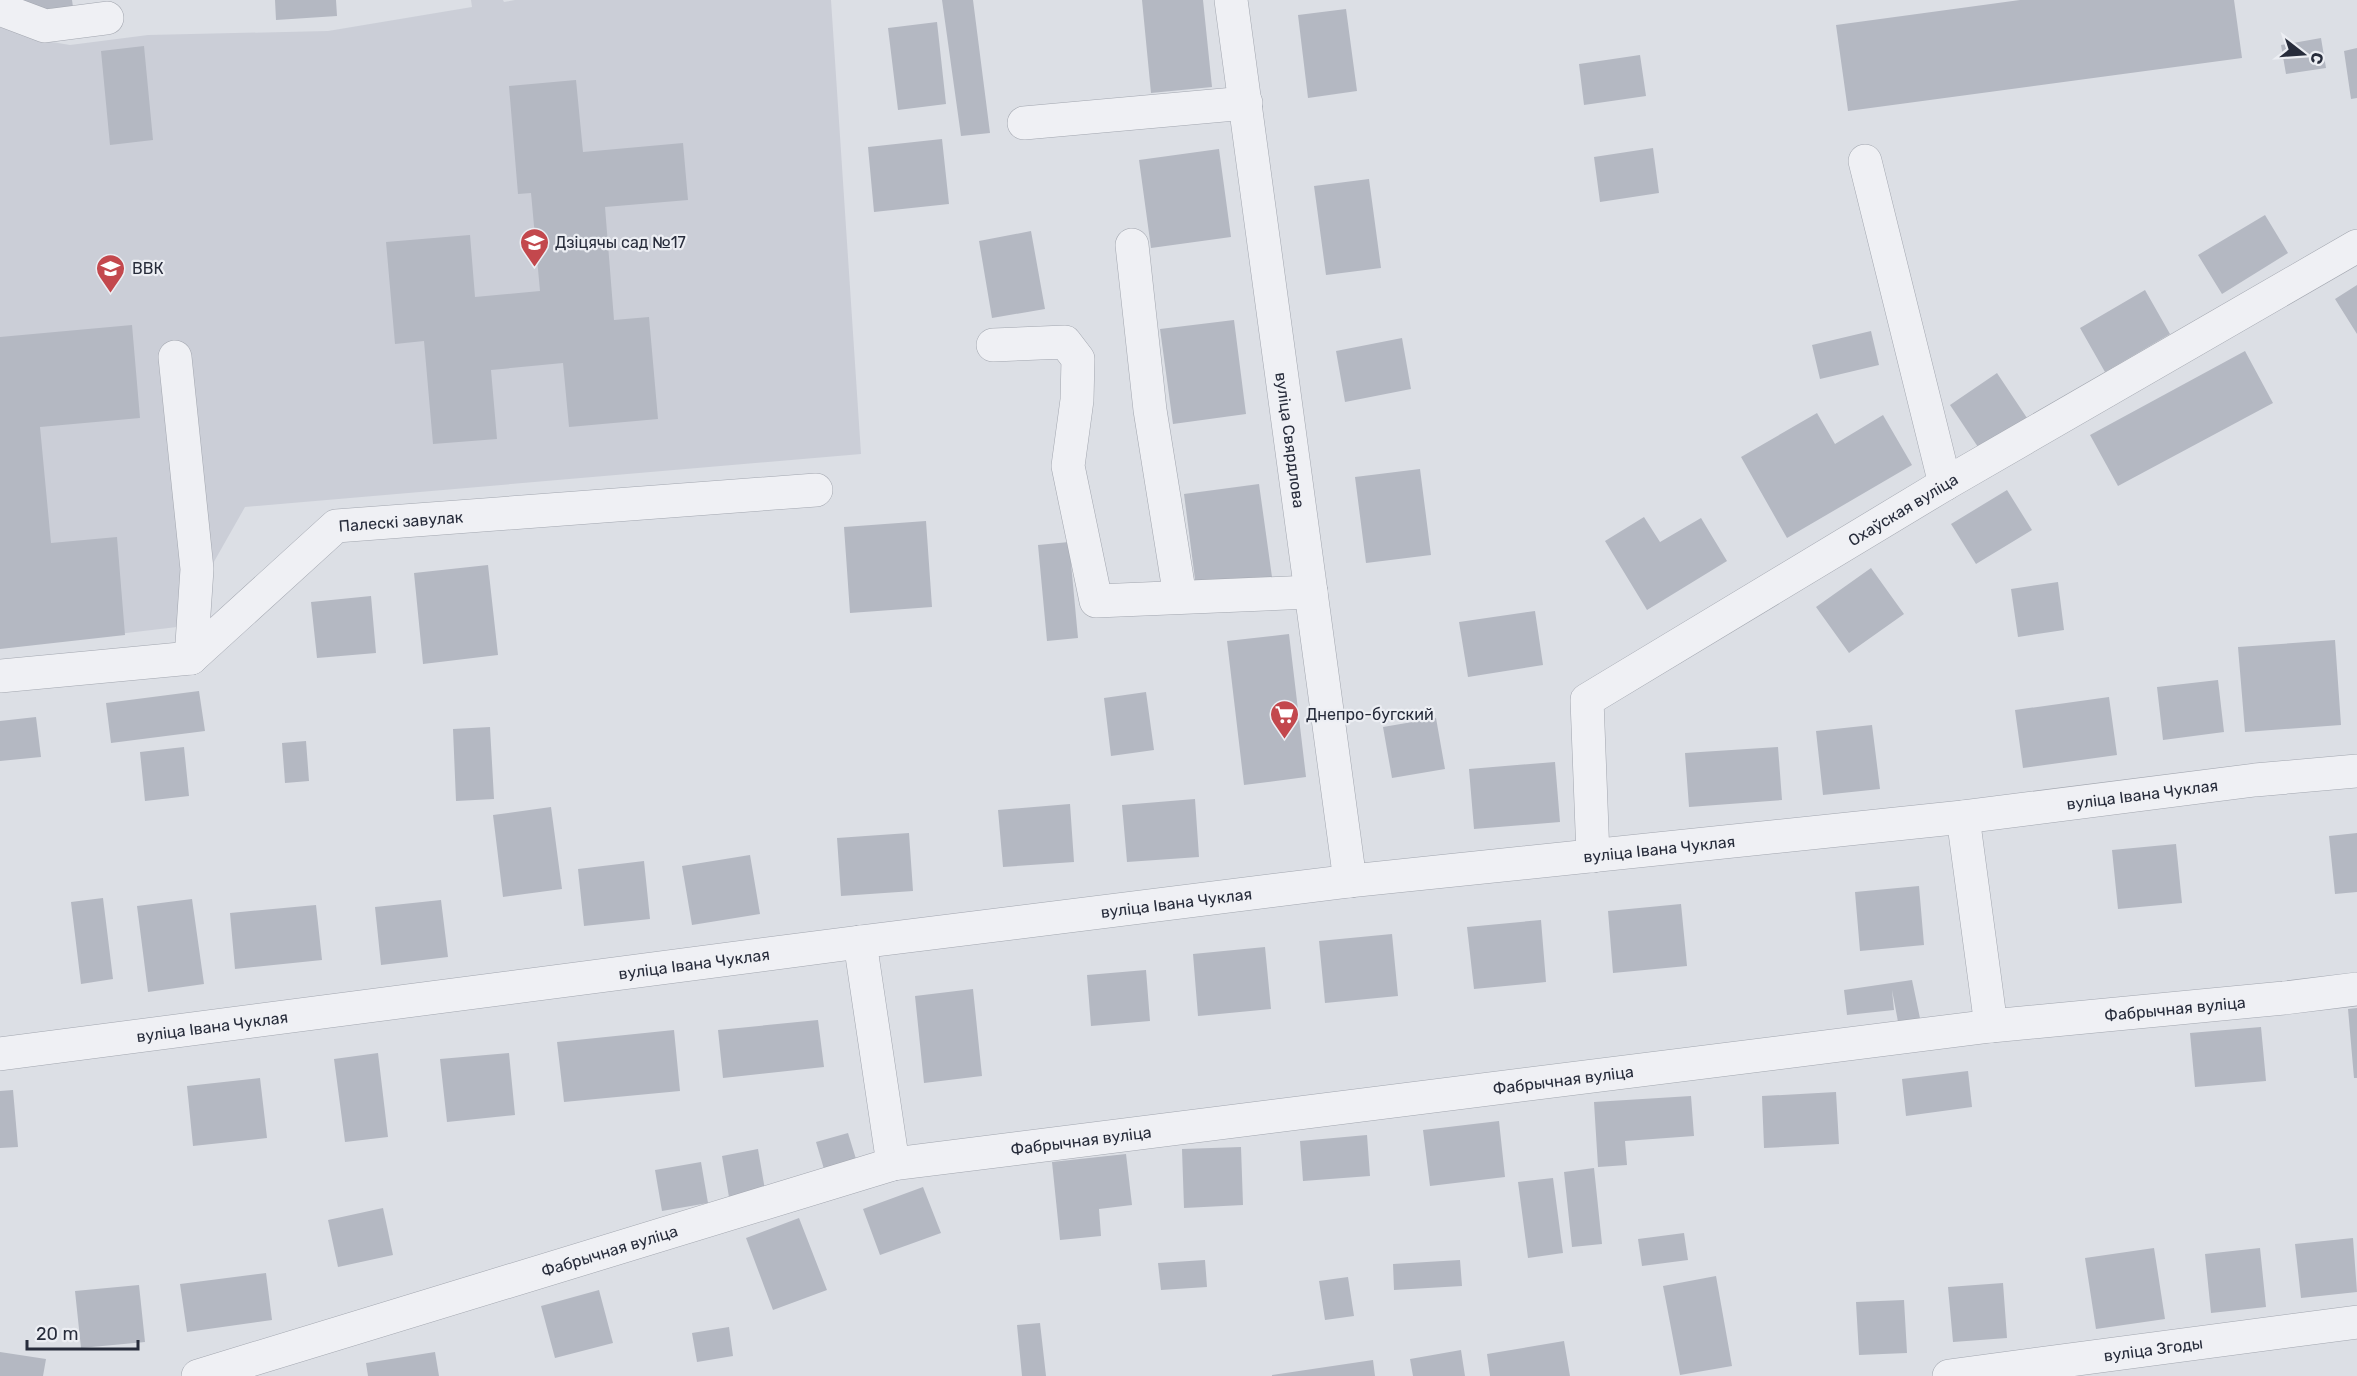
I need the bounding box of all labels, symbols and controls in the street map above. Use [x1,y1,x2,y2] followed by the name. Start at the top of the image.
[2273,24,2333,84] north arrow
[2306,50,2328,66] text: С
[518,226,550,268] school or university icon: Дзіцячы сад №17
[555,233,686,252] place label: Дзіцячы сад №17
[95,252,127,294] school or university icon: ВВК
[132,259,164,278] place label: ВВК
[1271,371,1309,509] street label: вуліца Свярдлова
[1845,470,1961,550] street label: Охаўская вуліца
[338,507,464,536] street label: Палескі завулак
[1269,698,1301,740] supermarket icon: Днепро-бугский
[1306,705,1434,724] place label: Днепро-бугский
[2065,776,2219,814] street label: вуліца Івана Чуклая
[1583,832,1736,867] street label: вуліца Івана Чуклая
[1100,884,1253,922] street label: вуліца Івана Чуклая
[617,945,771,983] street label: вуліца Івана Чуклая
[2103,993,2247,1025] street label: Фабрычная вуліца
[135,1008,289,1046] street label: вуліца Івана Чуклая
[1492,1062,1635,1099] street label: Фабрычная вуліца
[1009,1123,1153,1159] street label: Фабрычная вуліца
[539,1221,680,1281] street label: Фабрычная вуліца
[27,1313,138,1351] scale bar
[36,1323,78,1345] text: 20 m
[2103,1333,2204,1365] street label: вуліца Згоды

